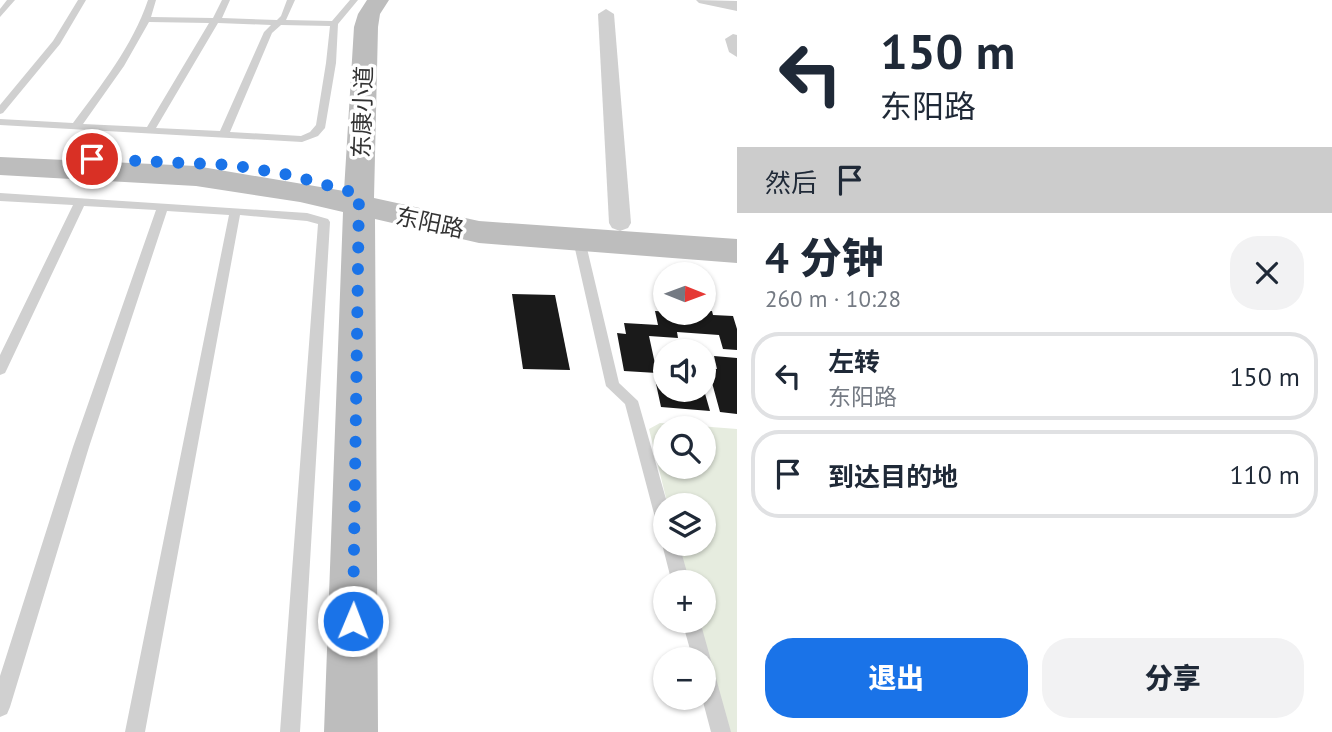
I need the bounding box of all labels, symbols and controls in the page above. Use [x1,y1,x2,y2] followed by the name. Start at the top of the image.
[880,19,1015,83] text: 150 m
[765,28,856,119] icon: left
[346,66,378,158] street label: 东康小道
[880,85,976,127] text: 东阳路
[62,129,122,189] pin
[73,140,111,178] icon: arrive
[831,161,869,199] icon: arrive
[765,166,817,199] text: 然后
[393,201,467,243] street label: 东阳路
[765,230,883,285] text: 4 分钟
[1230,236,1304,310] button: close
[653,262,716,326] north arrow
[653,262,716,710] map controls
[765,284,901,313] text: 260 m · 10:28
[653,339,716,402] button: sound
[828,345,880,378] text: 左转
[769,357,807,395] icon: left
[1229,360,1300,393] text: 150 m
[828,382,897,411] text: 东阳路
[653,416,716,479] button: search
[769,455,807,493] icon: arrive
[1229,458,1300,491] text: 110 m
[828,460,958,493] text: 到达目的地
[653,493,716,556] button: layers
[653,570,716,633] button: +
[316,584,390,658] position arrow
[765,638,1028,718] button: 退出
[1042,638,1304,718] button: 分享
[653,647,716,710] button: −

